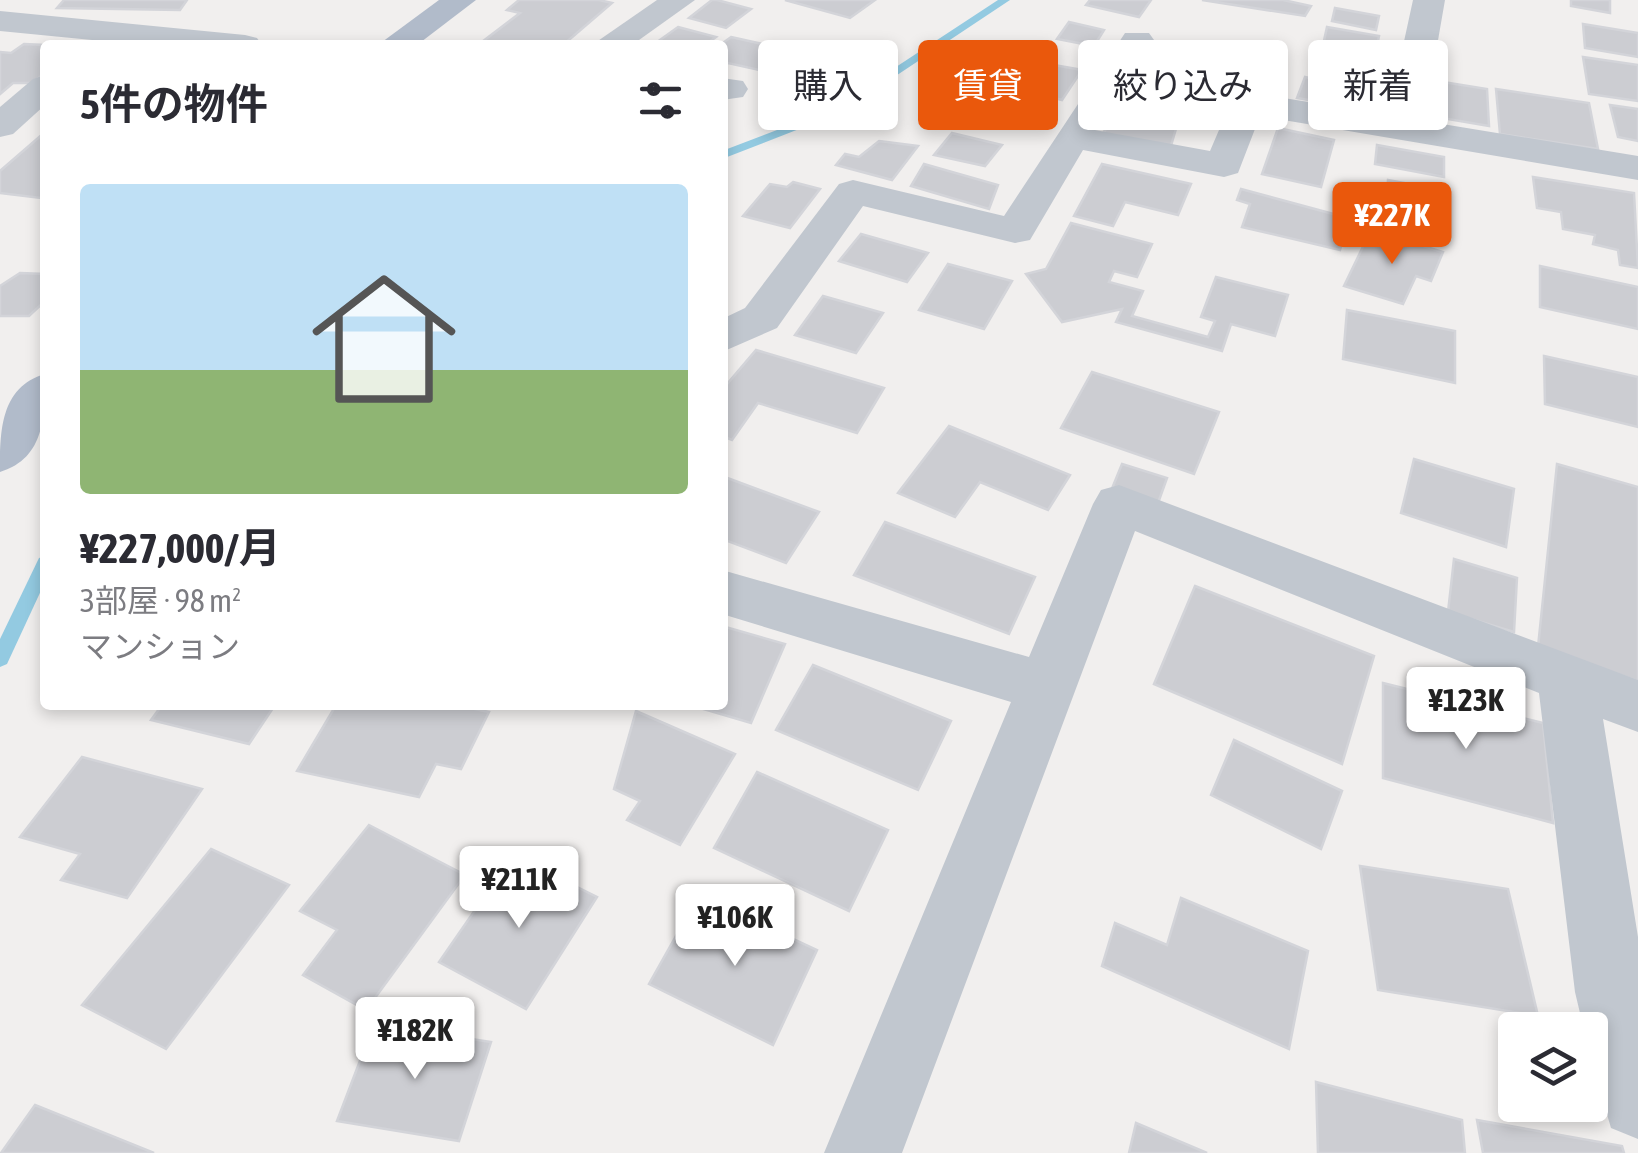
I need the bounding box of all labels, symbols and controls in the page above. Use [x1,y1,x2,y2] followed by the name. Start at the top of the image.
[758,40,898,130] chip: 購入
[918,40,1058,130] chip: 賃貸
[1078,40,1288,130] chip: 絞り込み
[1308,40,1448,130] chip: 新着
[633,73,688,128] icon: filters
[80,80,268,128] text: 5件の物件
[1322,182,1462,267] pin: ¥227K
[1354,196,1430,233] text: ¥227K
[294,249,474,429] icon: home
[80,524,281,572] text: ¥227,000/月
[80,582,241,619] text: 3部屋 · 98 m²
[80,628,240,665] text: マンション
[1396,667,1536,752] pin: ¥123K
[1428,681,1504,718] text: ¥123K
[449,846,589,931] pin: ¥211K
[481,860,557,897] text: ¥211K
[665,884,805,969] pin: ¥106K
[697,898,773,935] text: ¥106K
[345,997,485,1082] pin: ¥182K
[377,1011,453,1048] text: ¥182K
[1498,1012,1608,1122] map controls
[1498,1012,1608,1122] button: layers

